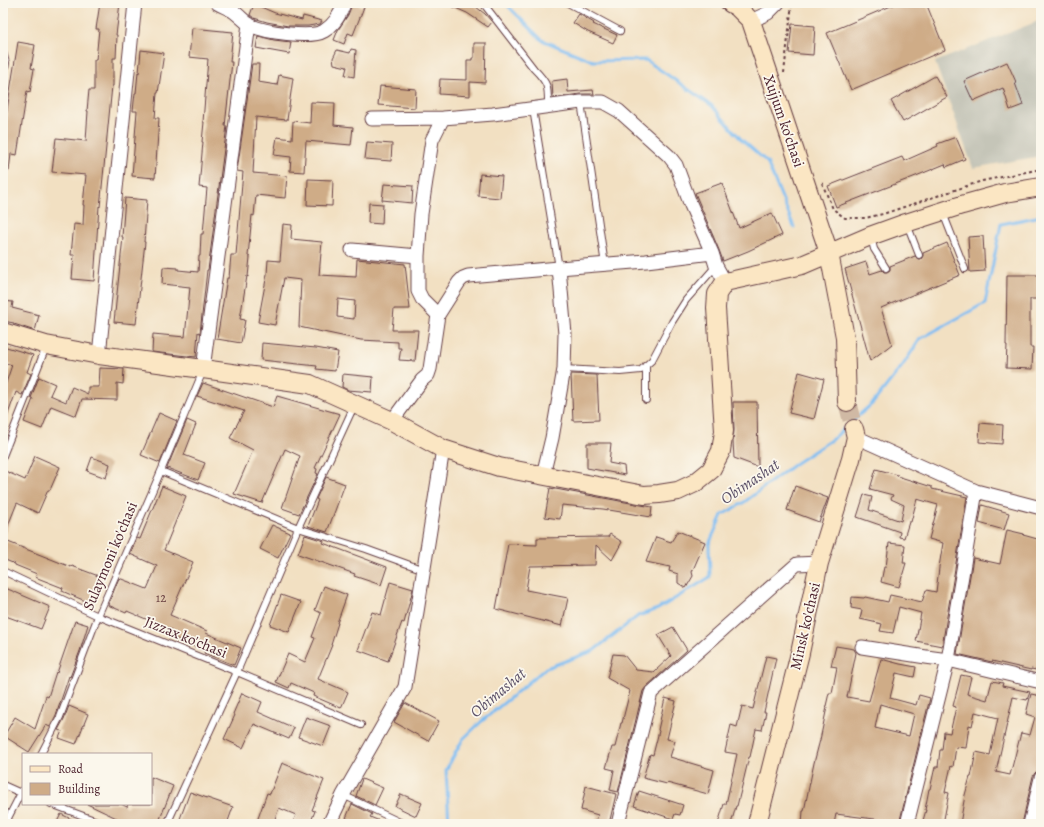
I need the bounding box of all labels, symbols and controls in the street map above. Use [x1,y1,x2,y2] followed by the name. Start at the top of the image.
[759,72,809,170] street label: Xujjum ko'chasi
[716,453,785,510] water label: Obimashat
[78,498,142,614] street label: Sulaymoni ko'chasi
[785,580,825,672] street label: Minsk ko'chasi
[156,589,166,606] house number: 12
[142,611,230,663] street label: Jizzax ko'chasi
[465,662,532,723] water label: Obimashat
[22,753,152,805] legend
[58,761,84,777] text: Road
[58,781,100,797] text: Building

